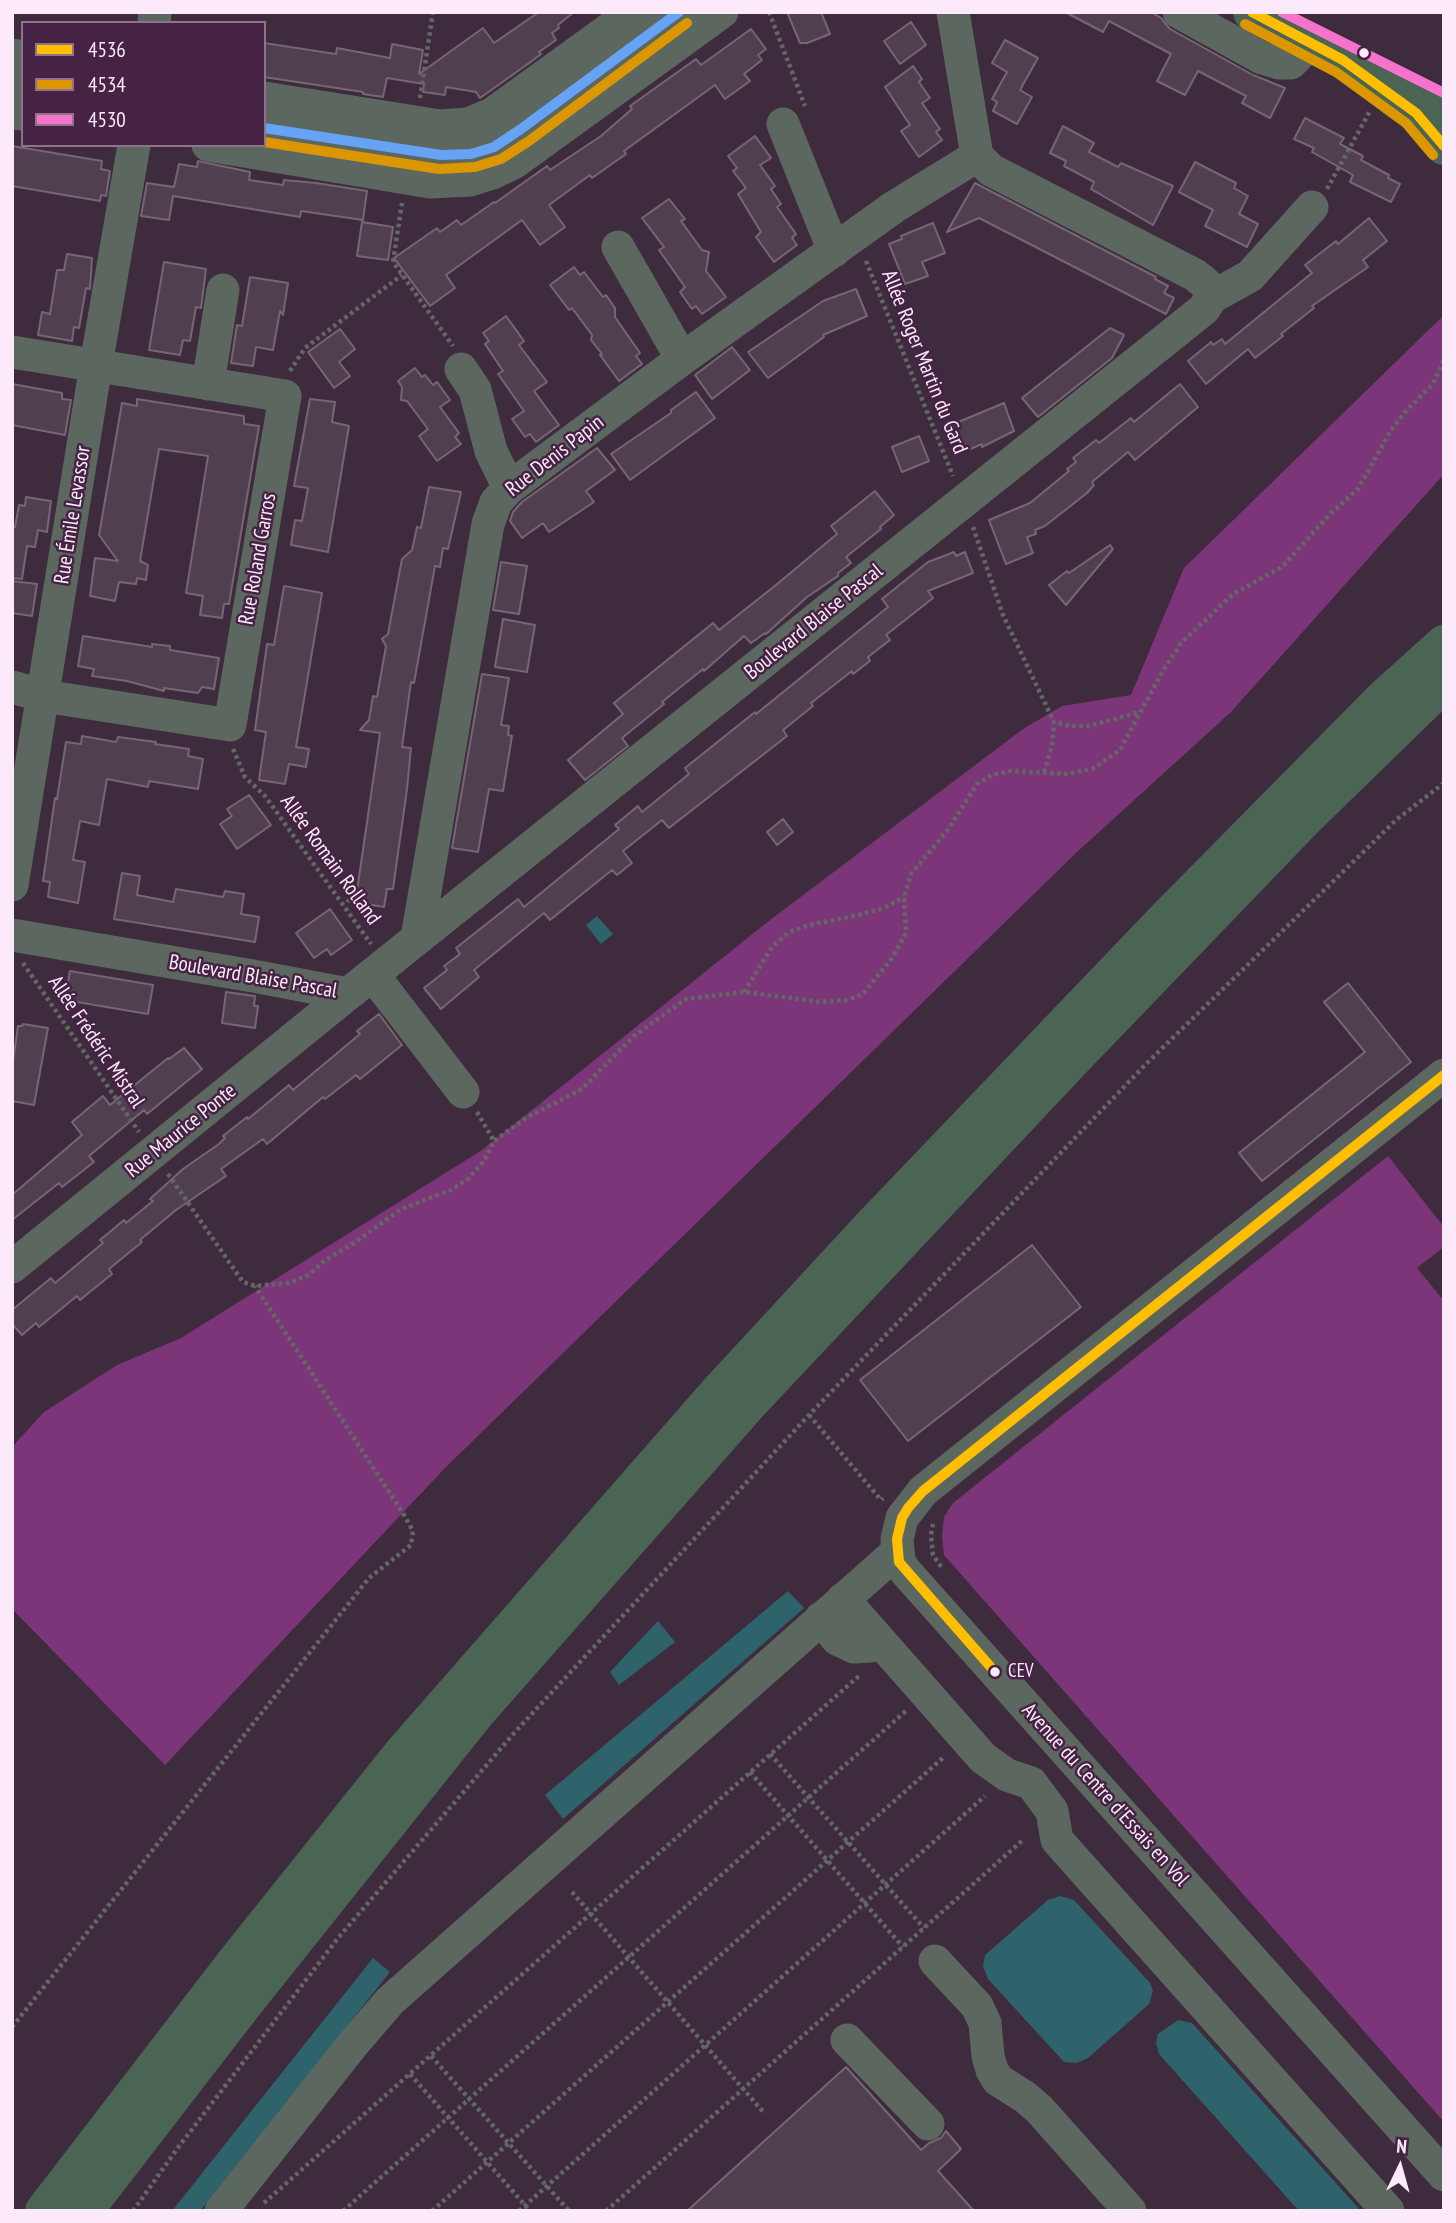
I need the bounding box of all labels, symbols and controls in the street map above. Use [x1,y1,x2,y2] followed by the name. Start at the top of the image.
[21,21,266,147] legend
[88,36,126,63] text: 4536
[1357,46,1371,60] unlabelled marker
[88,71,126,98] text: 4534
[88,106,126,133] text: 4530
[876,266,972,458] street label: Allée Roger Martin du Gard
[501,410,609,502] street label: Rue Denis Papin
[50,444,96,586] street label: Rue Émile Levassor
[234,491,282,627] street label: Rue Roland Garros
[740,559,888,685] street label: Boulevard Blaise Pascal
[274,790,386,930] street label: Allée Romain Rolland
[167,950,339,1004] street label: Boulevard Blaise Pascal
[42,971,150,1113] street label: Allée Frédéric Mistral
[121,1079,241,1183] street label: Rue Maurice Ponte
[1008,1661,1034,1683] place label: CEV
[988,1665,1002,1679] marker: CEV
[1016,1698,1194,1892] street label: Avenue du Centre d'Essais en Vol
[1365,2132,1435,2202] north arrow
[1396,2134,1408,2158] text: N

